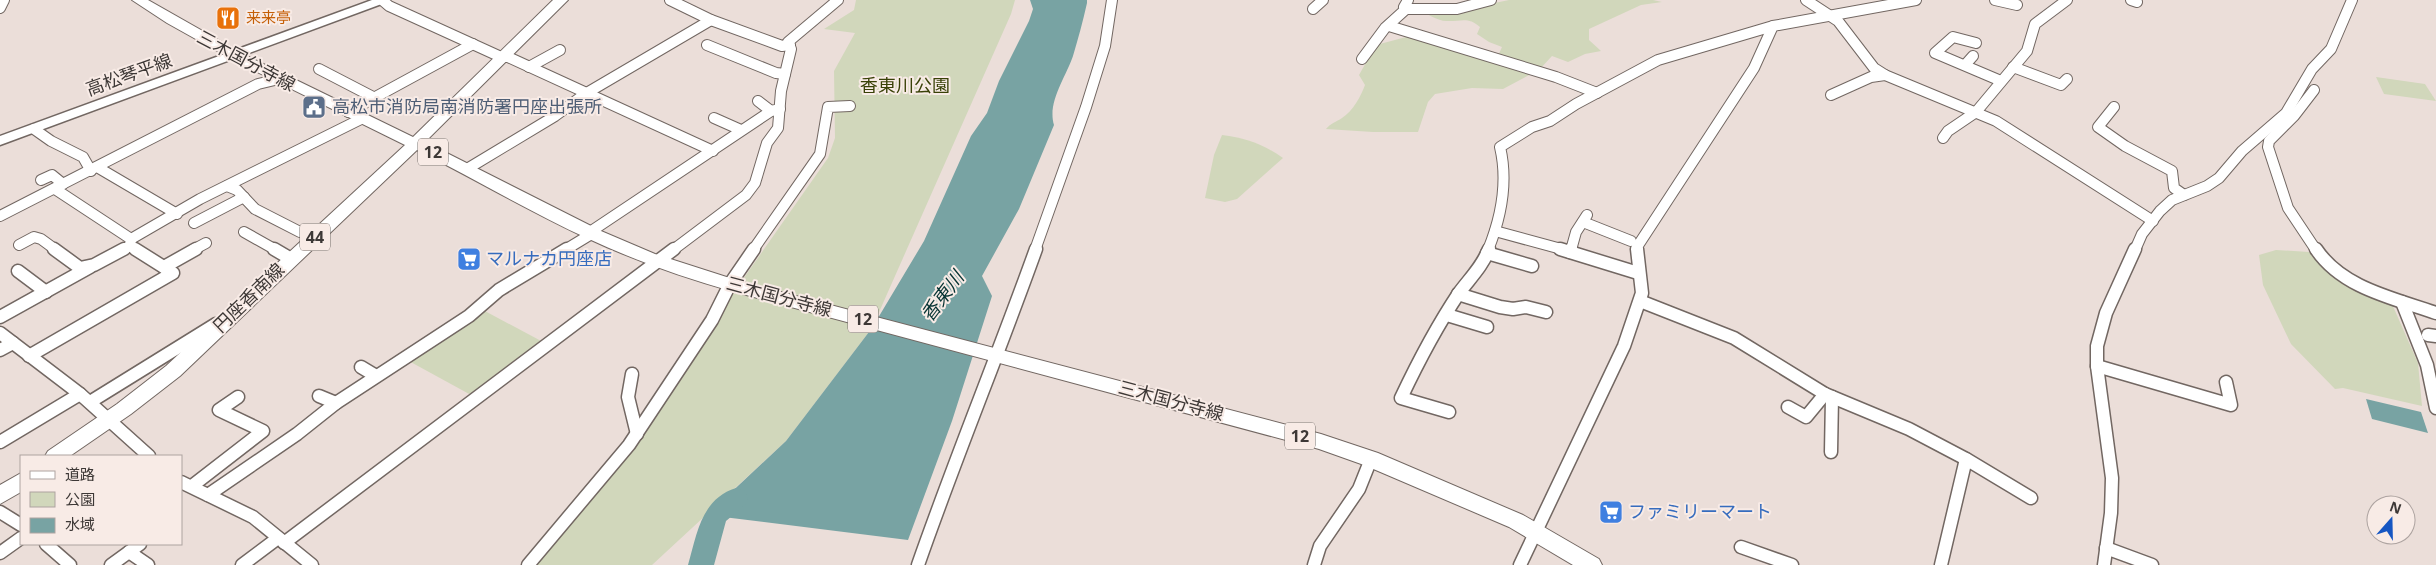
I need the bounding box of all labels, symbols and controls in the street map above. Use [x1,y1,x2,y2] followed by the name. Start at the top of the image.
[215,5,241,31] restaurant icon: 来来亭
[246,7,291,27] place label: 来来亭
[193,24,300,96] street label: 三木国分寺線
[82,47,175,101] street label: 高松琴平線
[860,73,950,97] park label: 香東川公園
[301,94,327,120] public building icon: 高松市消防局南消防署円座出張所
[332,94,602,118] place label: 高松市消防局南消防署円座出張所
[418,138,448,166] road number: 12
[300,223,330,250] road number: 44
[456,246,482,272] supermarket icon: マルナカ円座店
[486,246,612,270] place label: マルナカ円座店
[208,257,289,337] street label: 円座香南線
[914,264,971,327] water label: 香東川
[724,270,835,322] street label: 三木国分寺線
[848,306,878,332] road number: 12
[1116,374,1227,426] street label: 三木国分寺線
[1285,422,1315,450] road number: 12
[20,455,182,545] legend
[65,464,95,484] text: 道路
[65,489,95,509] text: 公園
[2366,495,2416,545] north arrow
[2387,496,2404,518] text: N
[1598,499,1624,525] supermarket icon: ファミリーマート
[1628,499,1772,523] place label: ファミリーマート
[65,514,95,534] text: 水域

